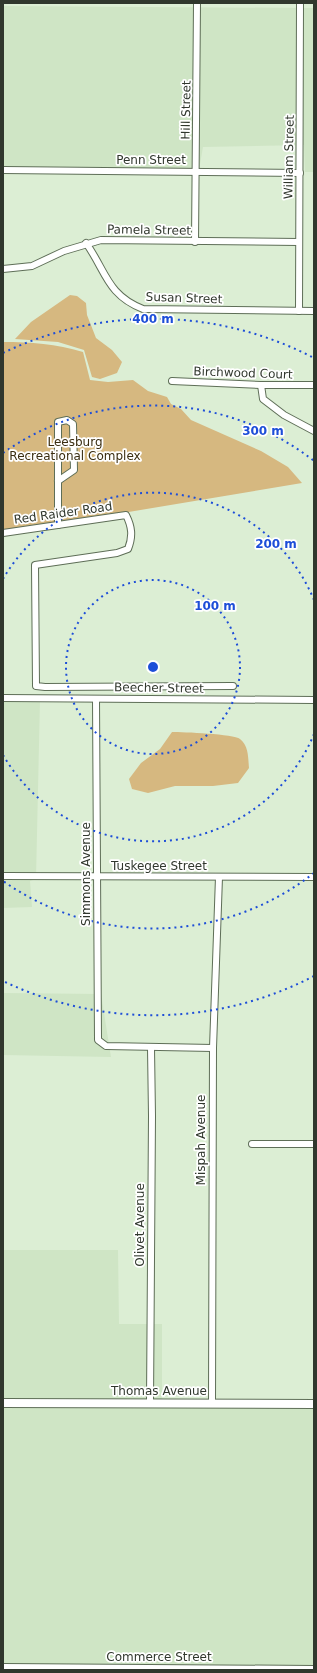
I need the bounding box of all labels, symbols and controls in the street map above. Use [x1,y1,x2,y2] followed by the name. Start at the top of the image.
[178,80,194,140] street label: Hill Street
[281,114,297,199] street label: William Street
[116,153,186,167] street label: Penn Street
[107,222,191,238] street label: Pamela Street
[145,290,223,306] street label: Susan Street
[132,312,174,326] text: 400 m
[193,364,293,382] street label: Birchwood Court
[242,424,284,438] text: 300 m
[9,435,141,463] park label: Leesburg Recreational Complex
[13,499,113,527] street label: Red Raider Road
[255,537,297,551] text: 200 m
[194,599,236,613] text: 100 m
[146,660,160,674] centre of rings
[114,680,204,696] street label: Beecher Street
[79,822,93,926] street label: Simmons Avenue
[110,859,207,873] street label: Tuskegee Street
[194,1095,208,1185] street label: Mispah Avenue
[133,1183,147,1267] street label: Olivet Avenue
[110,1384,207,1398] street label: Thomas Avenue
[106,1650,212,1664] street label: Commerce Street

